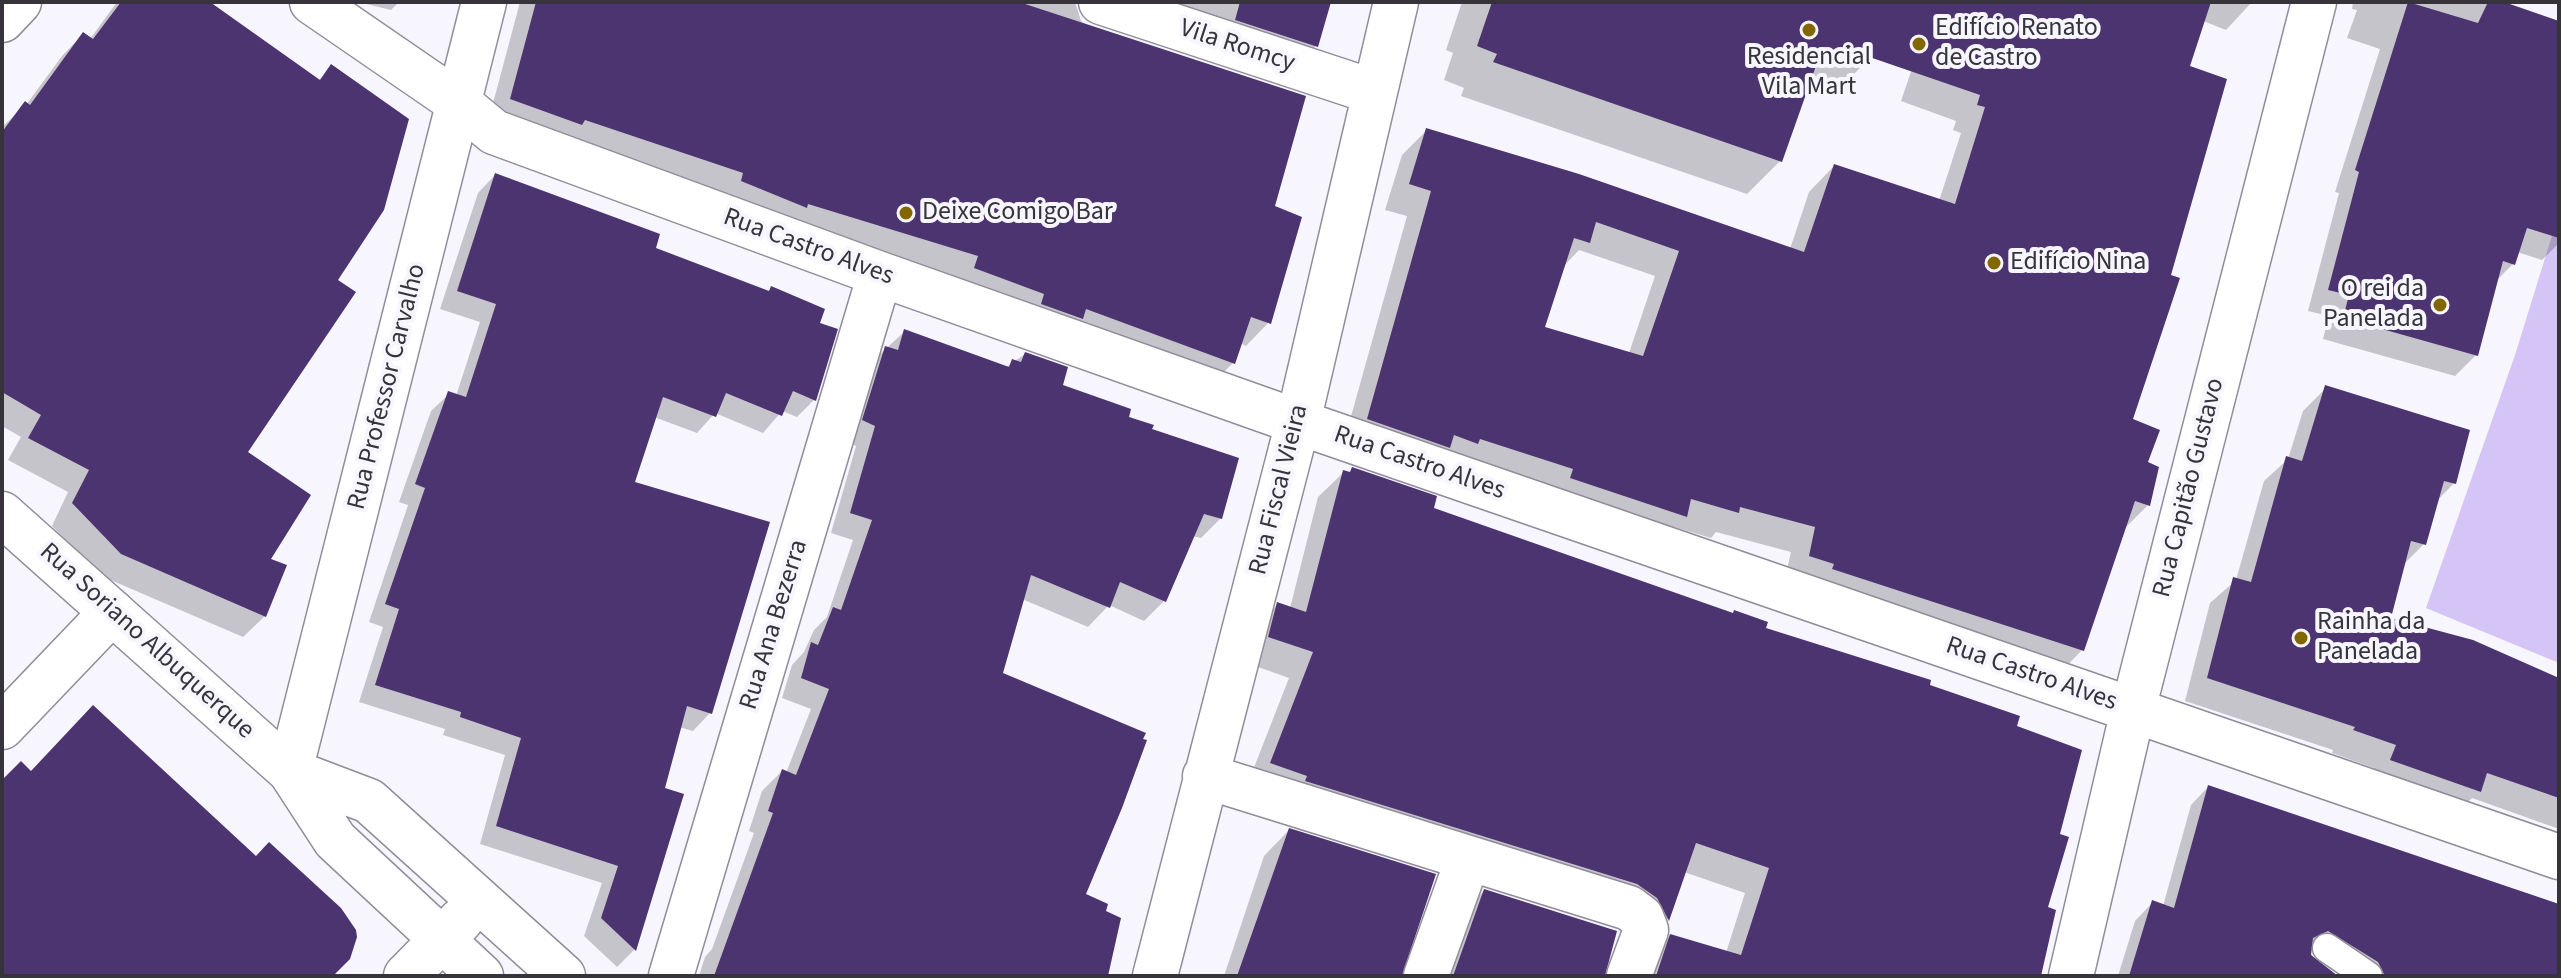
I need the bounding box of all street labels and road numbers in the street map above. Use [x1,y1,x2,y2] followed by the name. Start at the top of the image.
[1176,14,1298,80] street label: Vila Romcy
[719,203,897,293] street label: Rua Castro Alves
[342,261,434,513] street label: Rua Professor Carvalho
[2148,375,2232,601] street label: Rua Capitão Gustavo
[1244,402,1316,578] street label: Rua Fiscal Vieira
[1329,420,1509,508] street label: Rua Castro Alves
[734,536,816,714] street label: Rua Ana Bezerra
[32,537,260,747] street label: Rua Soriano Albuquerque
[1941,631,2121,719] street label: Rua Castro Alves

